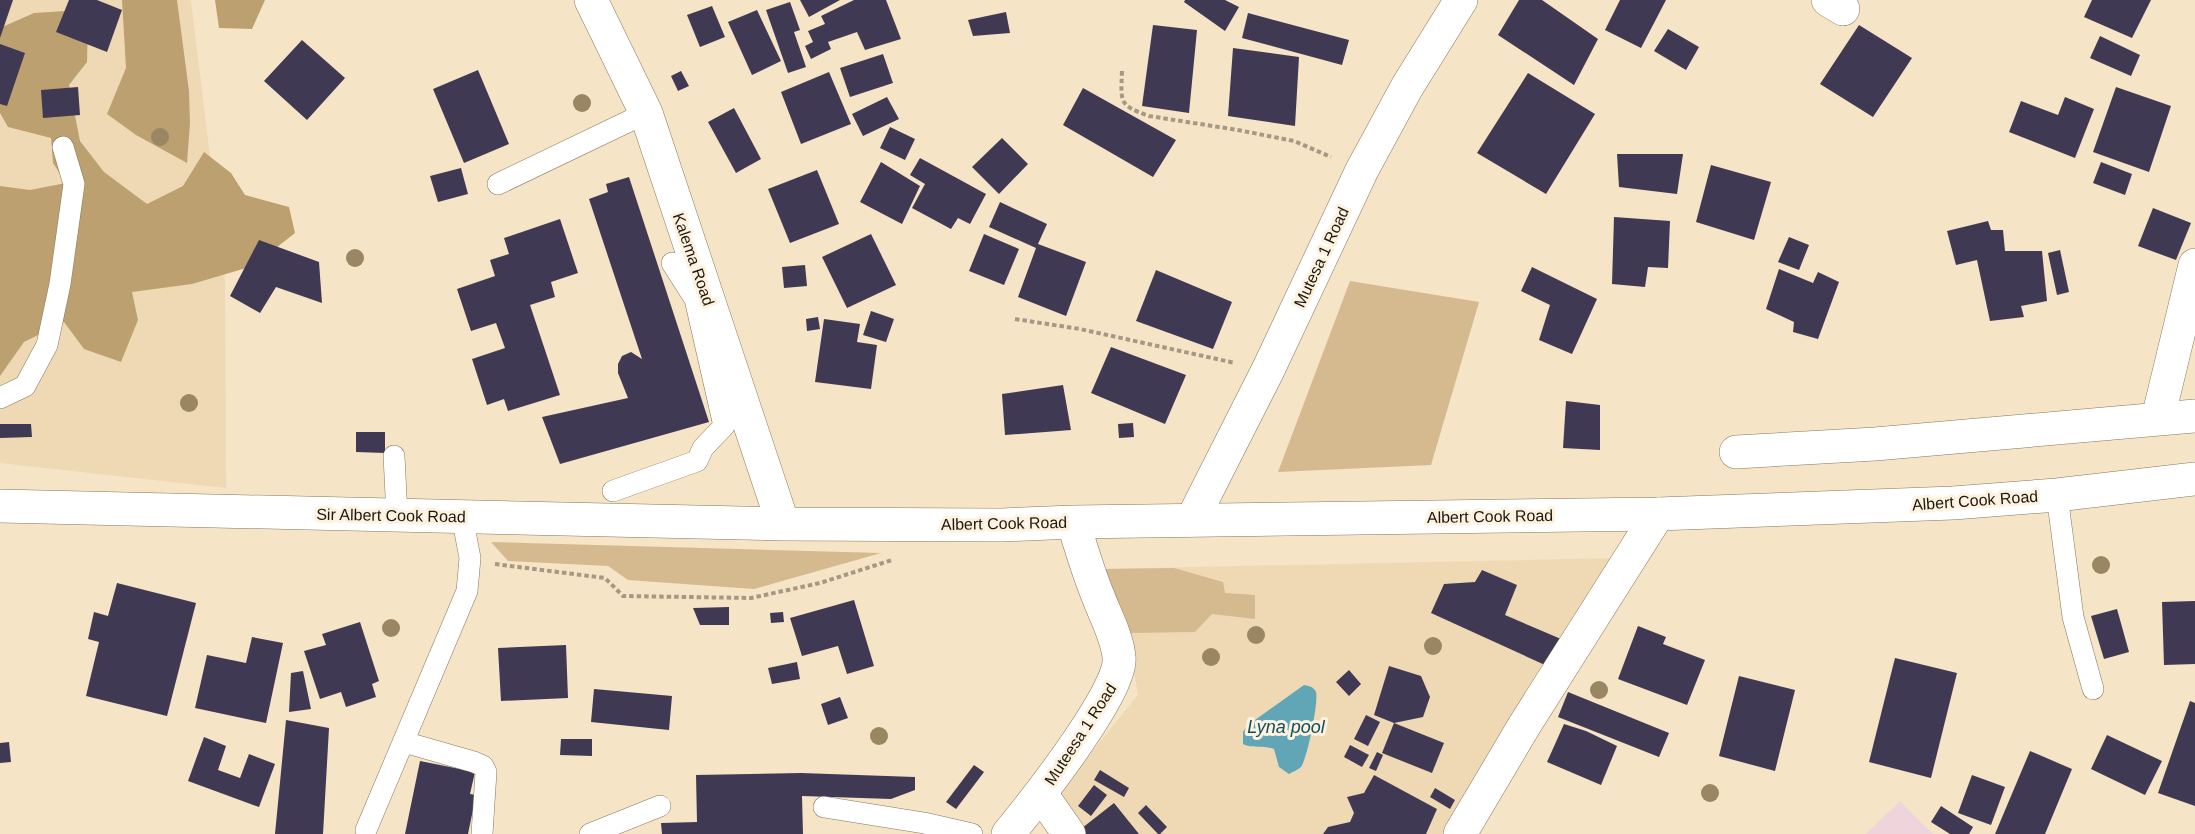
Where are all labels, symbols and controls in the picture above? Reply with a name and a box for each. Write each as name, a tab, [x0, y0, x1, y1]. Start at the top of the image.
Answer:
street label: Mutesa 1 Road	[1291, 204, 1352, 310]
street label: Kalema Road	[670, 211, 717, 308]
street label: Albert Cook Road	[1911, 488, 2039, 513]
street label: Sir Albert Cook Road	[316, 506, 466, 525]
street label: Albert Cook Road	[1427, 507, 1553, 526]
street label: Albert Cook Road	[941, 514, 1067, 533]
street label: Muteesa 1 Road	[1041, 680, 1120, 788]
water label: Lyna pool	[1247, 717, 1326, 737]

